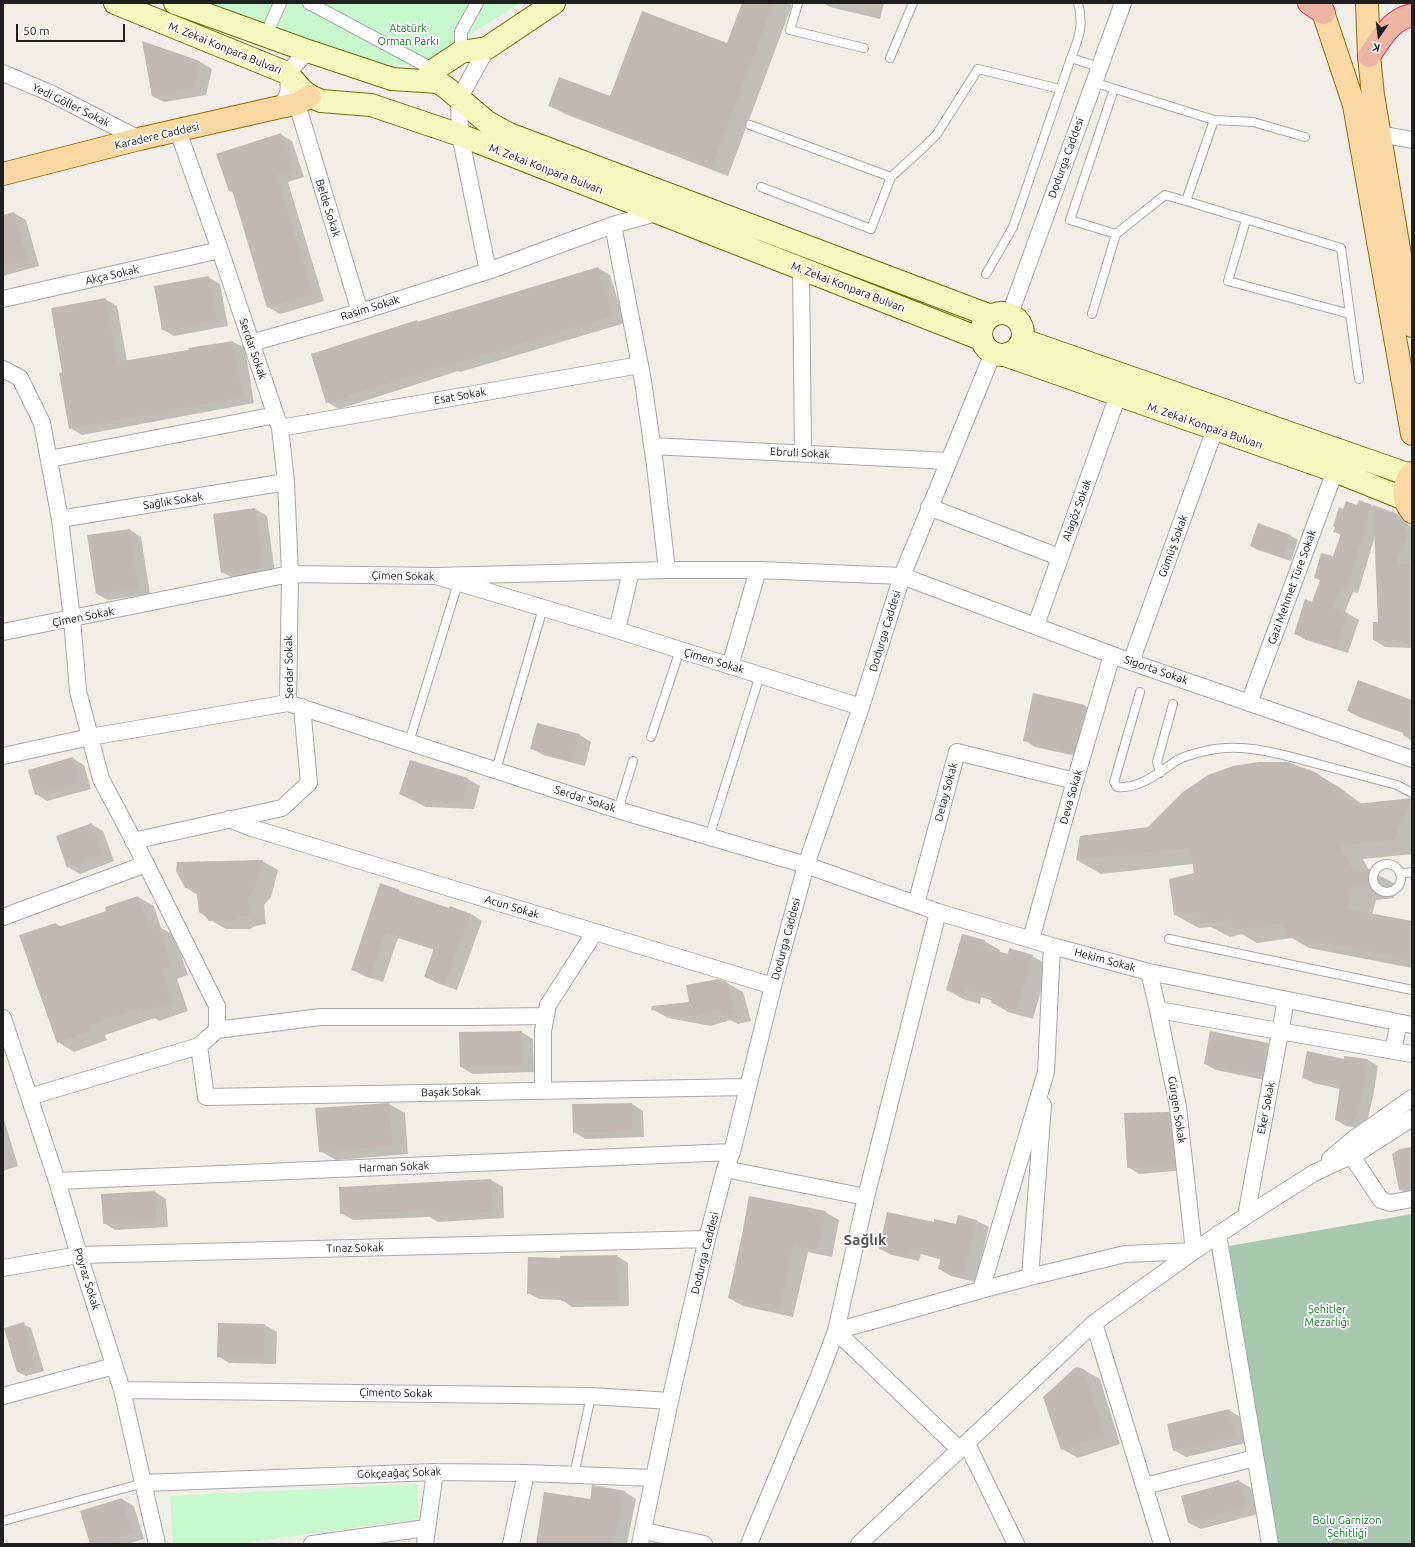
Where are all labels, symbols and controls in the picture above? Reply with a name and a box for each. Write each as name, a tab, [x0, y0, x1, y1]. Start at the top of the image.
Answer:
scale bar	[18, 16, 127, 42]
north arrow	[1359, 16, 1399, 56]
street label: M. Zekai Konpara Bulvarı	[166, 19, 284, 77]
park label: Atatürk Orman Parkı	[377, 21, 439, 47]
text: 50 m	[23, 24, 50, 37]
text: K	[1371, 41, 1381, 54]
street label: Yedi Göller Sokak	[30, 80, 112, 130]
street label: Dodurga Caddesi	[1045, 116, 1087, 200]
street label: Karadere Caddesi	[114, 120, 200, 152]
street label: M. Zekai Konpara Bulvarı	[487, 141, 605, 197]
street label: Belde Sokak	[313, 177, 343, 239]
street label: M. Zekai Konpara Bulvarı	[789, 259, 907, 315]
street label: Akça Sokak	[84, 262, 140, 288]
street label: Rasim Sokak	[339, 293, 401, 323]
street label: Serdar Sokak	[236, 317, 270, 381]
street label: Esat Sokak	[433, 385, 487, 407]
street label: M. Zekai Konpara Bulvarı	[1146, 400, 1264, 452]
street label: Ebruli Sokak	[770, 445, 830, 461]
street label: Alagöz Sokak	[1060, 477, 1094, 543]
street label: Sağlık Sokak	[142, 490, 204, 512]
street label: Gümüş Sokak	[1156, 513, 1190, 579]
street label: Gazi Mehmet Türe Sokak	[1265, 528, 1319, 646]
street label: Çimen Sokak	[372, 569, 434, 583]
street label: Dodurga Caddesi	[866, 589, 904, 673]
street label: Çimen Sokak	[51, 605, 115, 629]
street label: Serdar Sokak	[282, 635, 296, 699]
street label: Çimen Sokak	[682, 646, 746, 676]
street label: Sigorta Sokak	[1122, 653, 1190, 687]
street label: Detay Sokak	[932, 761, 960, 823]
street label: Deva Sokak	[1057, 768, 1085, 826]
street label: Serdar Sokak	[553, 783, 617, 815]
street label: Acun Sokak	[483, 892, 541, 922]
street label: Dodurga Caddesi	[769, 897, 803, 981]
street label: Hekim Sokak	[1073, 945, 1137, 975]
street label: Gürgen Sokak	[1165, 1075, 1189, 1145]
street label: Eker Sokak	[1254, 1081, 1278, 1135]
street label: Başak Sokak	[421, 1085, 481, 1099]
street label: Harman Sokak	[359, 1159, 429, 1175]
street label: Dodurga Caddesi	[688, 1210, 722, 1296]
district label: Sağlık	[844, 1231, 886, 1249]
street label: Tınaz Sokak	[326, 1241, 384, 1255]
street label: Poyraz Sokak	[71, 1246, 103, 1312]
park label: Şehitler Mezarlığı	[1304, 1302, 1350, 1328]
street label: Çimento Sokak	[359, 1386, 433, 1400]
street label: Gökçeağaç Sokak	[357, 1465, 441, 1481]
park label: Bolu Garnizon Şehitliği	[1313, 1513, 1381, 1539]

